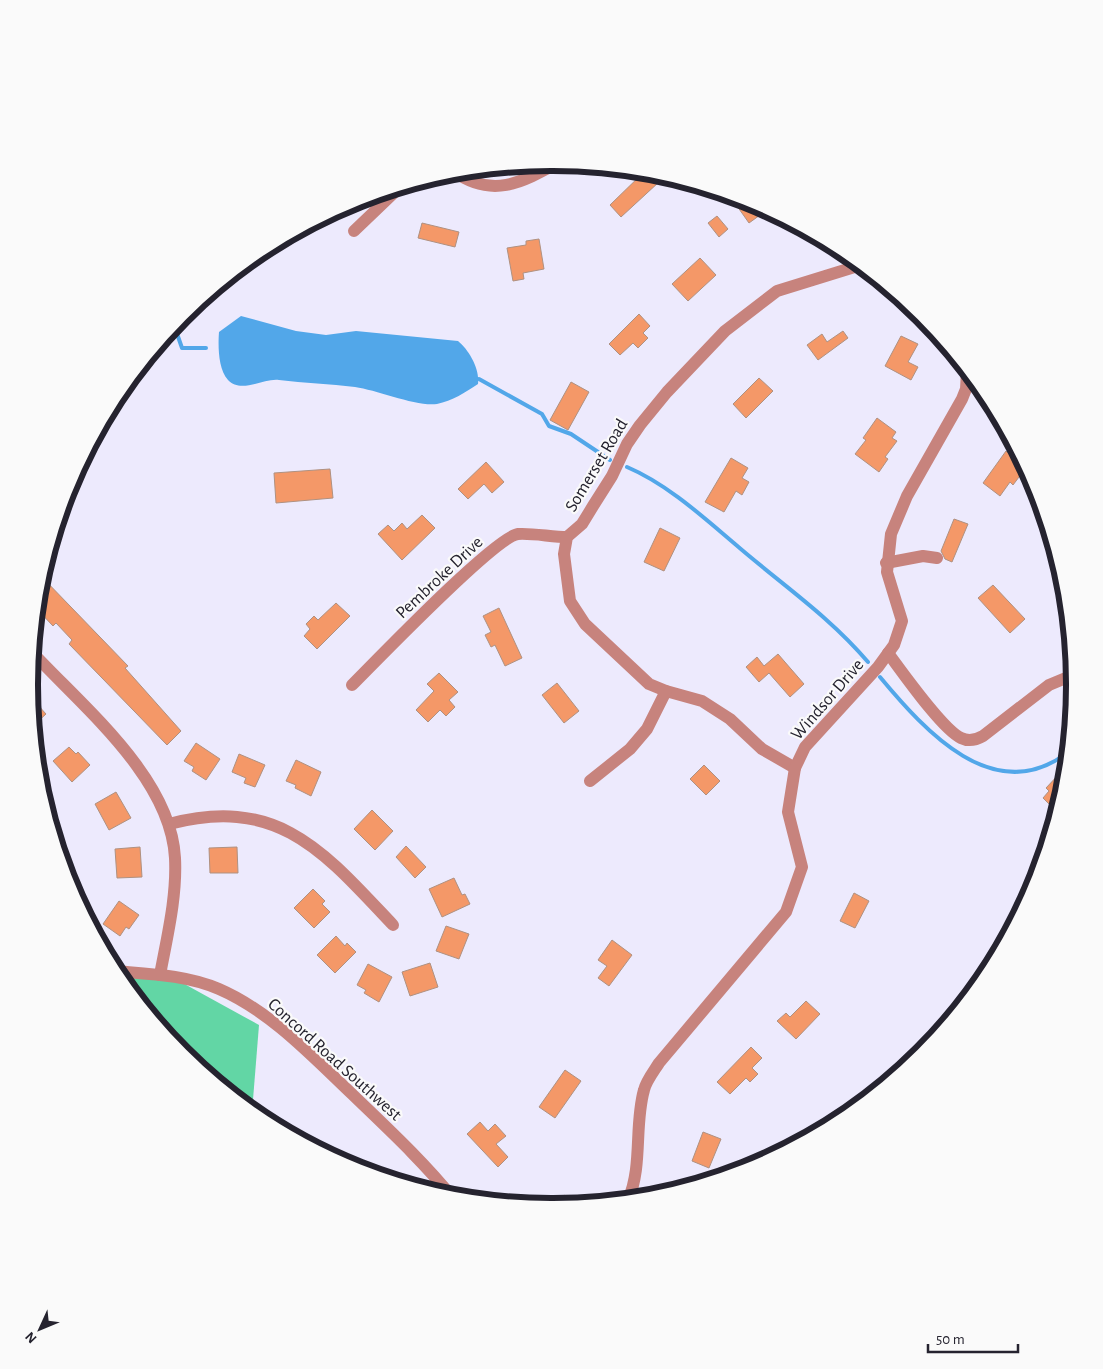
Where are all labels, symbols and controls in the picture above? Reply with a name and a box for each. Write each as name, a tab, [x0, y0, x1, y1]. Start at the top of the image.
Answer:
street label: Somerset Road	[562, 416, 632, 515]
street label: Pembroke Drive	[393, 533, 487, 622]
street label: Windsor Drive	[788, 656, 868, 744]
street label: Concord Road Southwest	[264, 995, 405, 1124]
north arrow	[15, 1304, 65, 1354]
scale bar	[928, 1322, 1018, 1354]
text: N	[23, 1329, 40, 1346]
text: 50 m	[936, 1332, 965, 1347]

